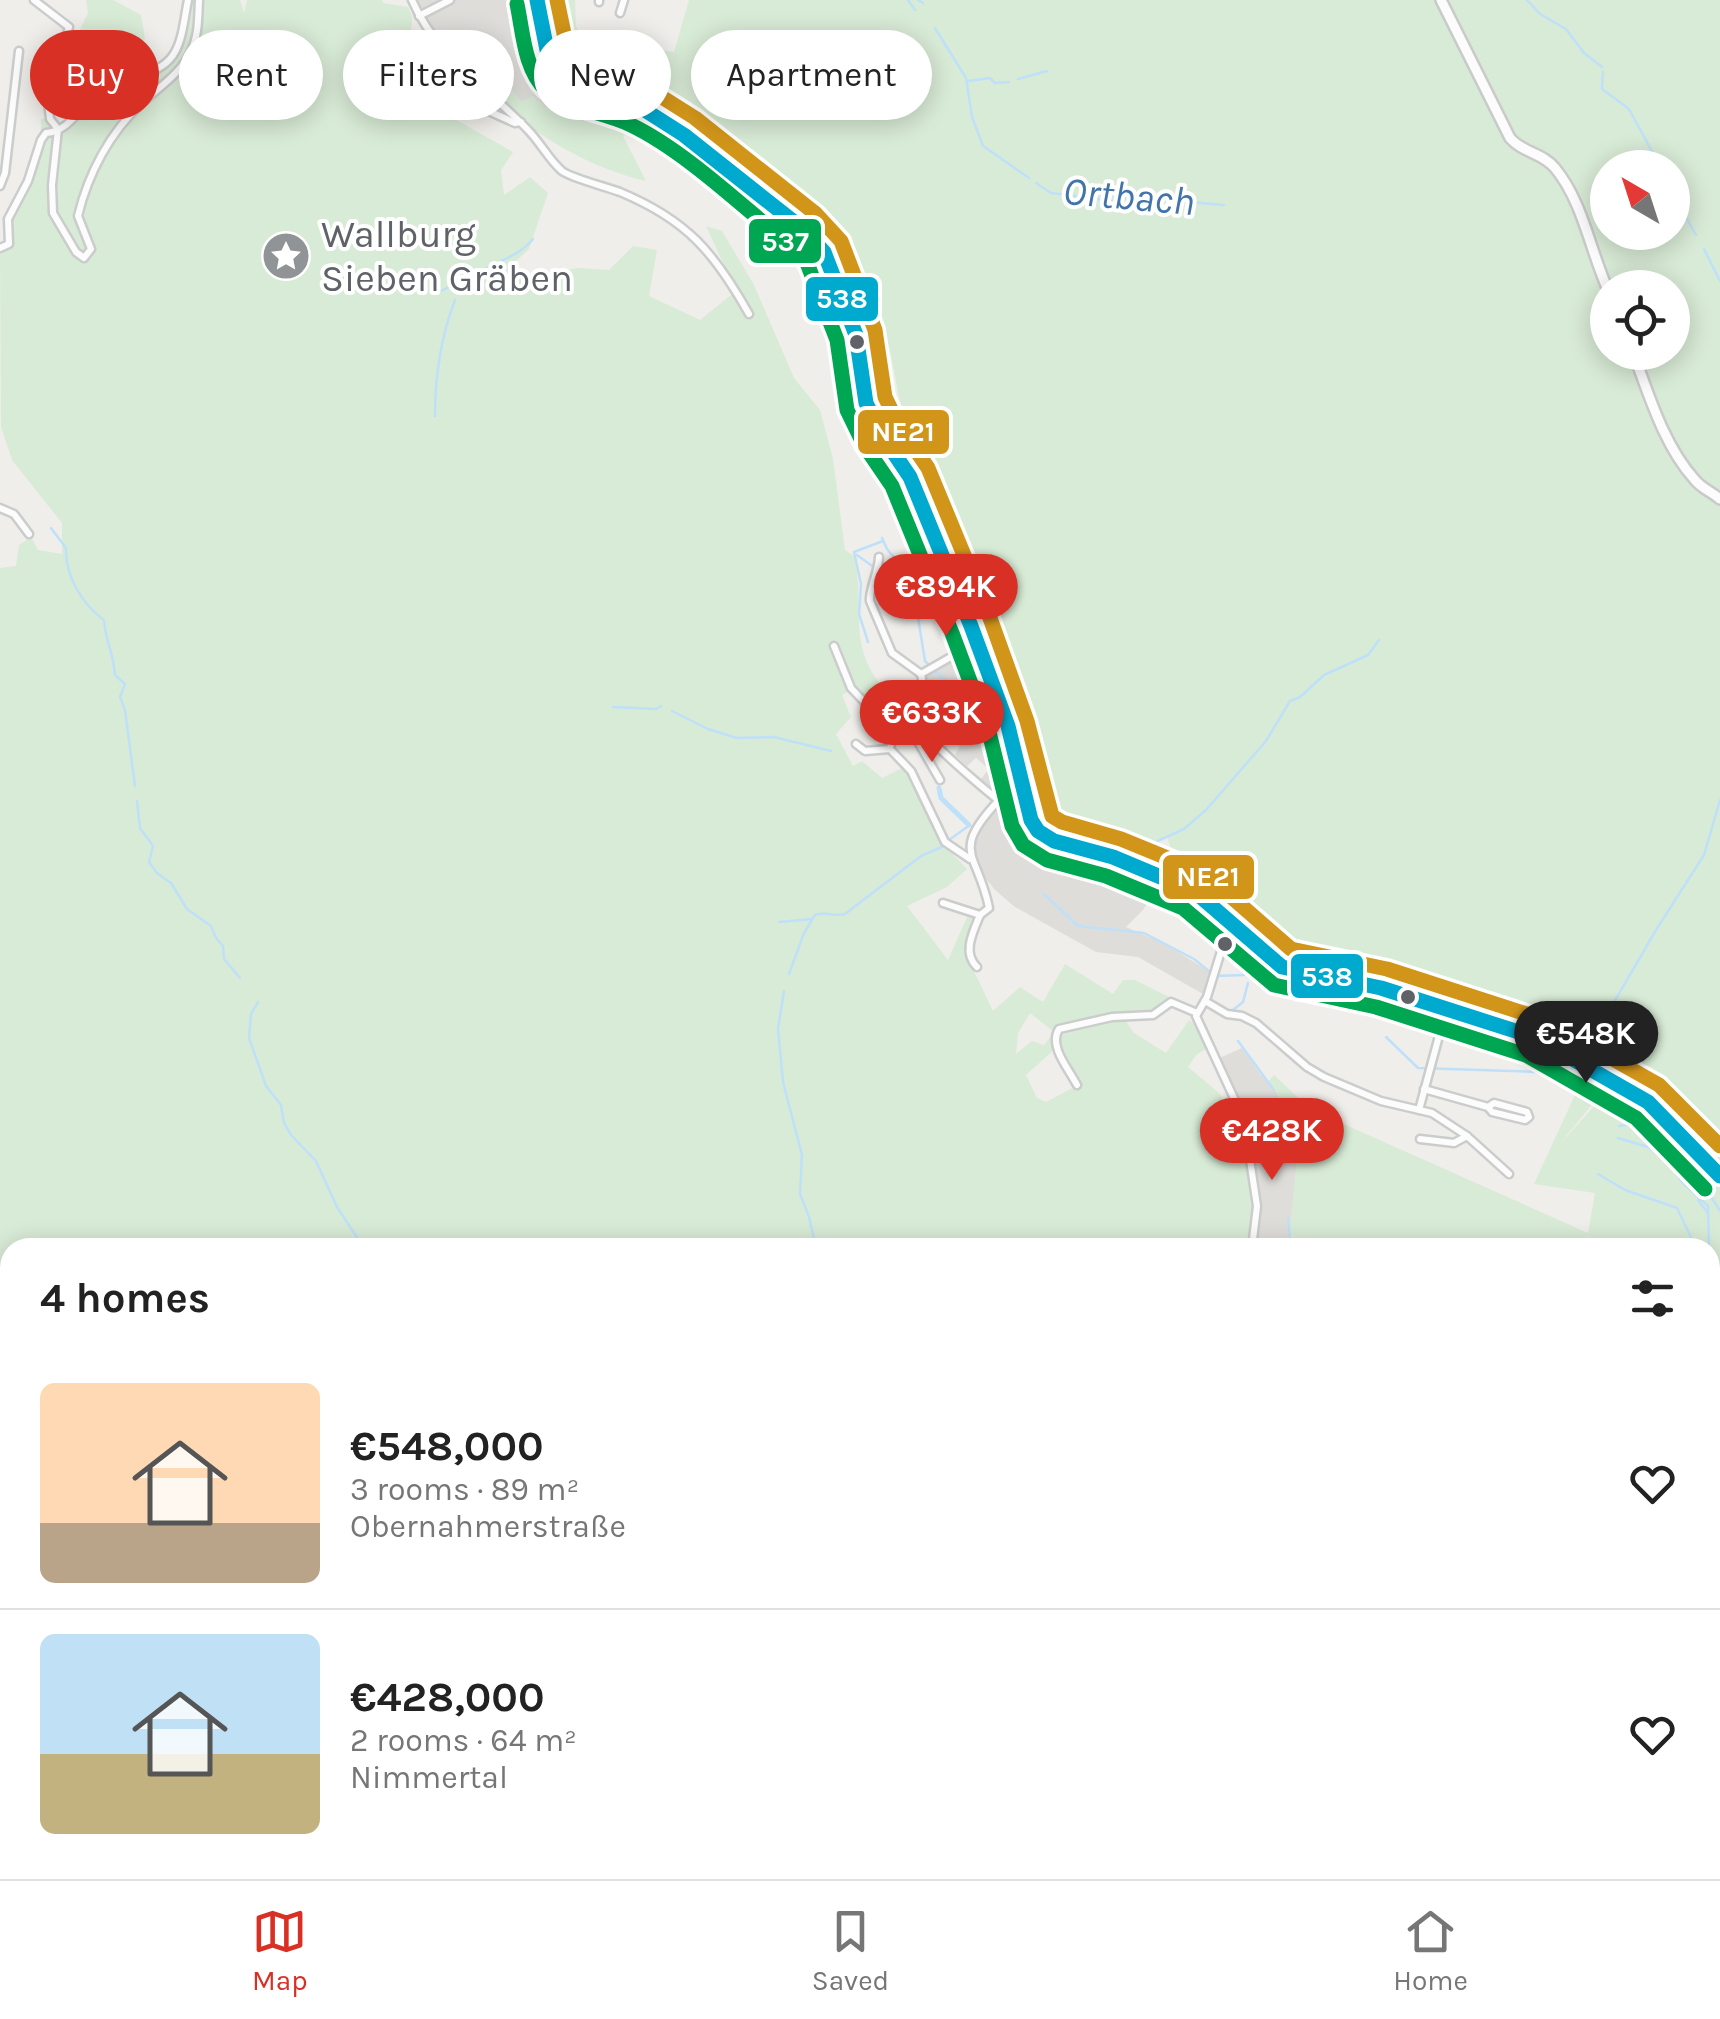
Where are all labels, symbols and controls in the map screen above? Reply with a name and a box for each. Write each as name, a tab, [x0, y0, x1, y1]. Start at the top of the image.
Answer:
chip: Buy	[30, 30, 159, 120]
chip: Rent	[179, 30, 323, 120]
chip: Filters	[343, 30, 514, 120]
chip: New	[534, 30, 671, 120]
chip: Apartment	[691, 30, 932, 120]
north arrow	[1590, 150, 1690, 250]
map controls	[1590, 150, 1690, 370]
water label: Ortbach	[1061, 167, 1197, 225]
place label: Wallburg Sieben Gräben	[321, 212, 573, 301]
line badge: 537	[747, 217, 823, 265]
text: 537	[761, 225, 809, 258]
place icon: Wallburg Sieben Gräben	[260, 230, 312, 282]
button: locate	[1590, 270, 1690, 370]
line badge: 538	[804, 275, 880, 323]
text: 538	[816, 282, 868, 315]
unlabelled marker	[847, 332, 867, 352]
line badge: NE21	[856, 408, 951, 456]
text: NE21	[871, 415, 935, 448]
pin: €894K	[876, 554, 1016, 639]
text: €894K	[896, 568, 996, 605]
pin: €633K	[862, 680, 1002, 765]
text: €633K	[882, 694, 982, 731]
line badge: NE21	[1161, 853, 1256, 901]
text: NE21	[1176, 860, 1240, 893]
unlabelled marker	[1215, 934, 1235, 954]
line badge: 538	[1289, 952, 1365, 1000]
text: 538	[1301, 960, 1353, 993]
unlabelled marker	[1398, 987, 1418, 1007]
pin: €548K	[1516, 1001, 1656, 1086]
text: €548K	[1536, 1015, 1636, 1052]
pin: €428K	[1202, 1098, 1342, 1183]
text: €428K	[1222, 1112, 1322, 1149]
icon: filters	[1625, 1271, 1680, 1326]
text: 4 homes	[40, 1273, 210, 1323]
text: €548,000	[350, 1421, 544, 1471]
icon: home	[120, 1423, 240, 1543]
icon: heart	[1625, 1456, 1680, 1511]
text: 3 rooms · 89 m²	[350, 1471, 579, 1508]
text: Obernahmerstraße	[350, 1508, 626, 1545]
text: €428,000	[350, 1672, 544, 1722]
icon: home	[120, 1674, 240, 1794]
icon: heart	[1625, 1707, 1680, 1762]
text: 2 rooms · 64 m²	[350, 1722, 577, 1759]
text: Nimmertal	[350, 1759, 508, 1796]
tab: Map	[252, 1904, 308, 1997]
tab: Saved	[812, 1904, 889, 1997]
tab: Home	[1393, 1904, 1468, 1997]

